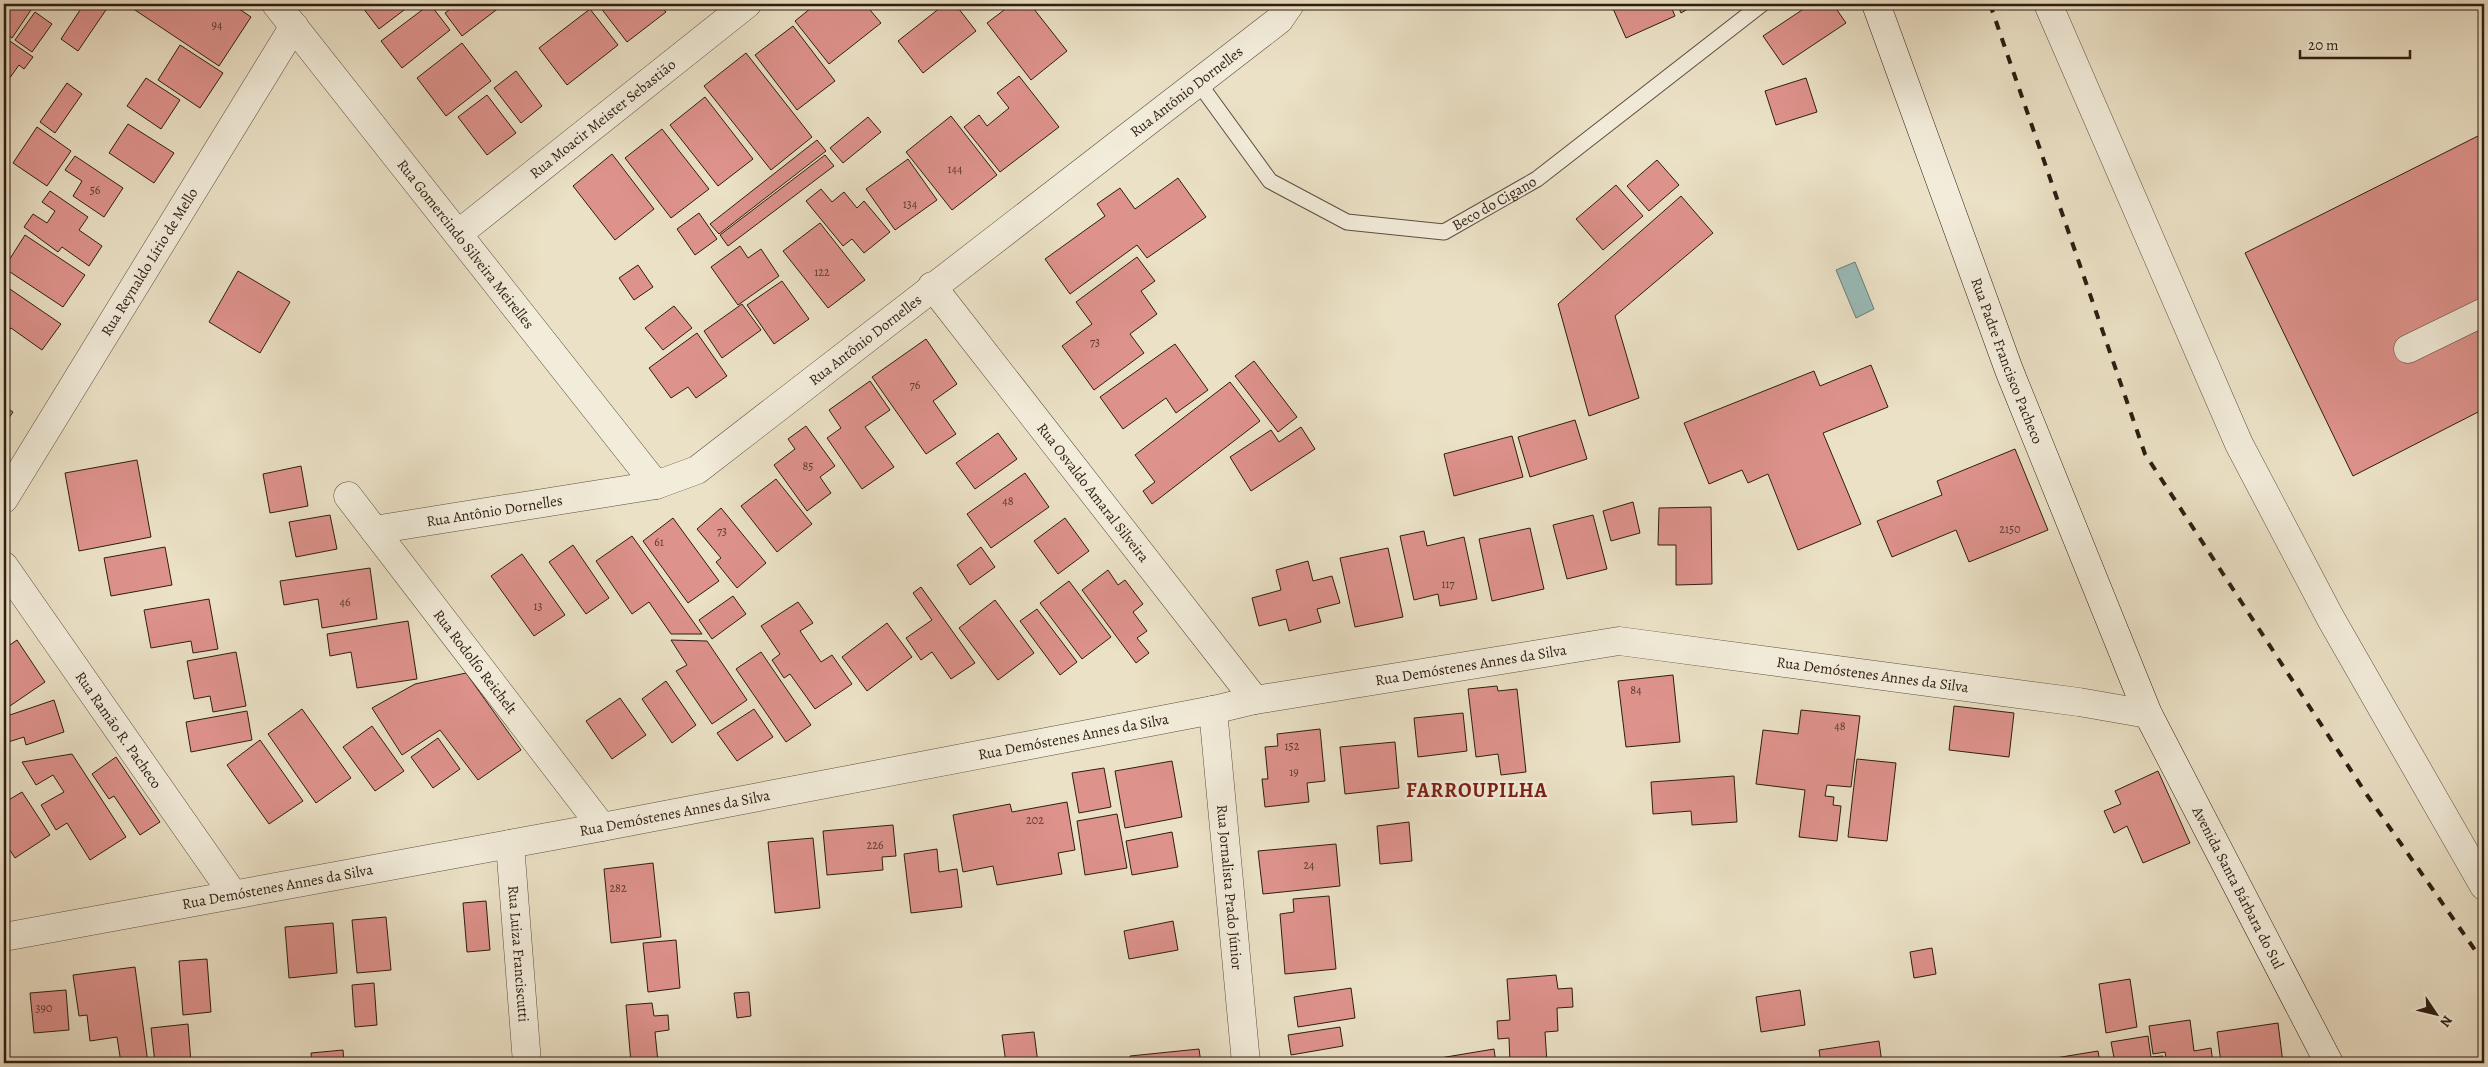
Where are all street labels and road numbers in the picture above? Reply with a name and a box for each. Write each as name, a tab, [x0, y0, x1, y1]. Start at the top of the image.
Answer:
street label: Rua Antônio Dornelles	[1126, 41, 1247, 142]
street label: Rua Moacir Meister Sebastião	[525, 54, 680, 183]
street label: Rua Gomercindo Silveira Meirelles	[393, 155, 539, 333]
street label: Beco do Cigano	[1448, 171, 1540, 235]
street label: Rua Reynaldo Lírio de Mello	[96, 184, 202, 340]
street label: Rua Padre Francisco Pacheco	[1966, 275, 2048, 447]
street label: Rua Antônio Dornelles	[805, 290, 926, 390]
street label: Rua Osvaldo Amaral Silveira	[1032, 419, 1154, 566]
street label: Rua Antônio Dornelles	[425, 490, 564, 532]
street label: Rua Rodolfo Reichelt	[429, 605, 522, 718]
street label: Rua Demóstenes Annes da Silva	[1374, 640, 1568, 690]
street label: Rua Demóstenes Annes da Silva	[1775, 652, 1970, 697]
street label: Rua Ramão R. Pacheco	[71, 667, 166, 793]
street label: Rua Demóstenes Annes da Silva	[976, 709, 1170, 765]
street label: Rua Demóstenes Annes da Silva	[578, 785, 772, 841]
street label: Avenida Santa Bárbara do Sul	[2187, 802, 2289, 972]
street label: Rua Jornalista Prado Júnior	[1212, 804, 1247, 971]
street label: Rua Demóstenes Annes da Silva	[180, 859, 374, 914]
street label: Rua Luiza Franciscutti	[503, 885, 534, 1023]

